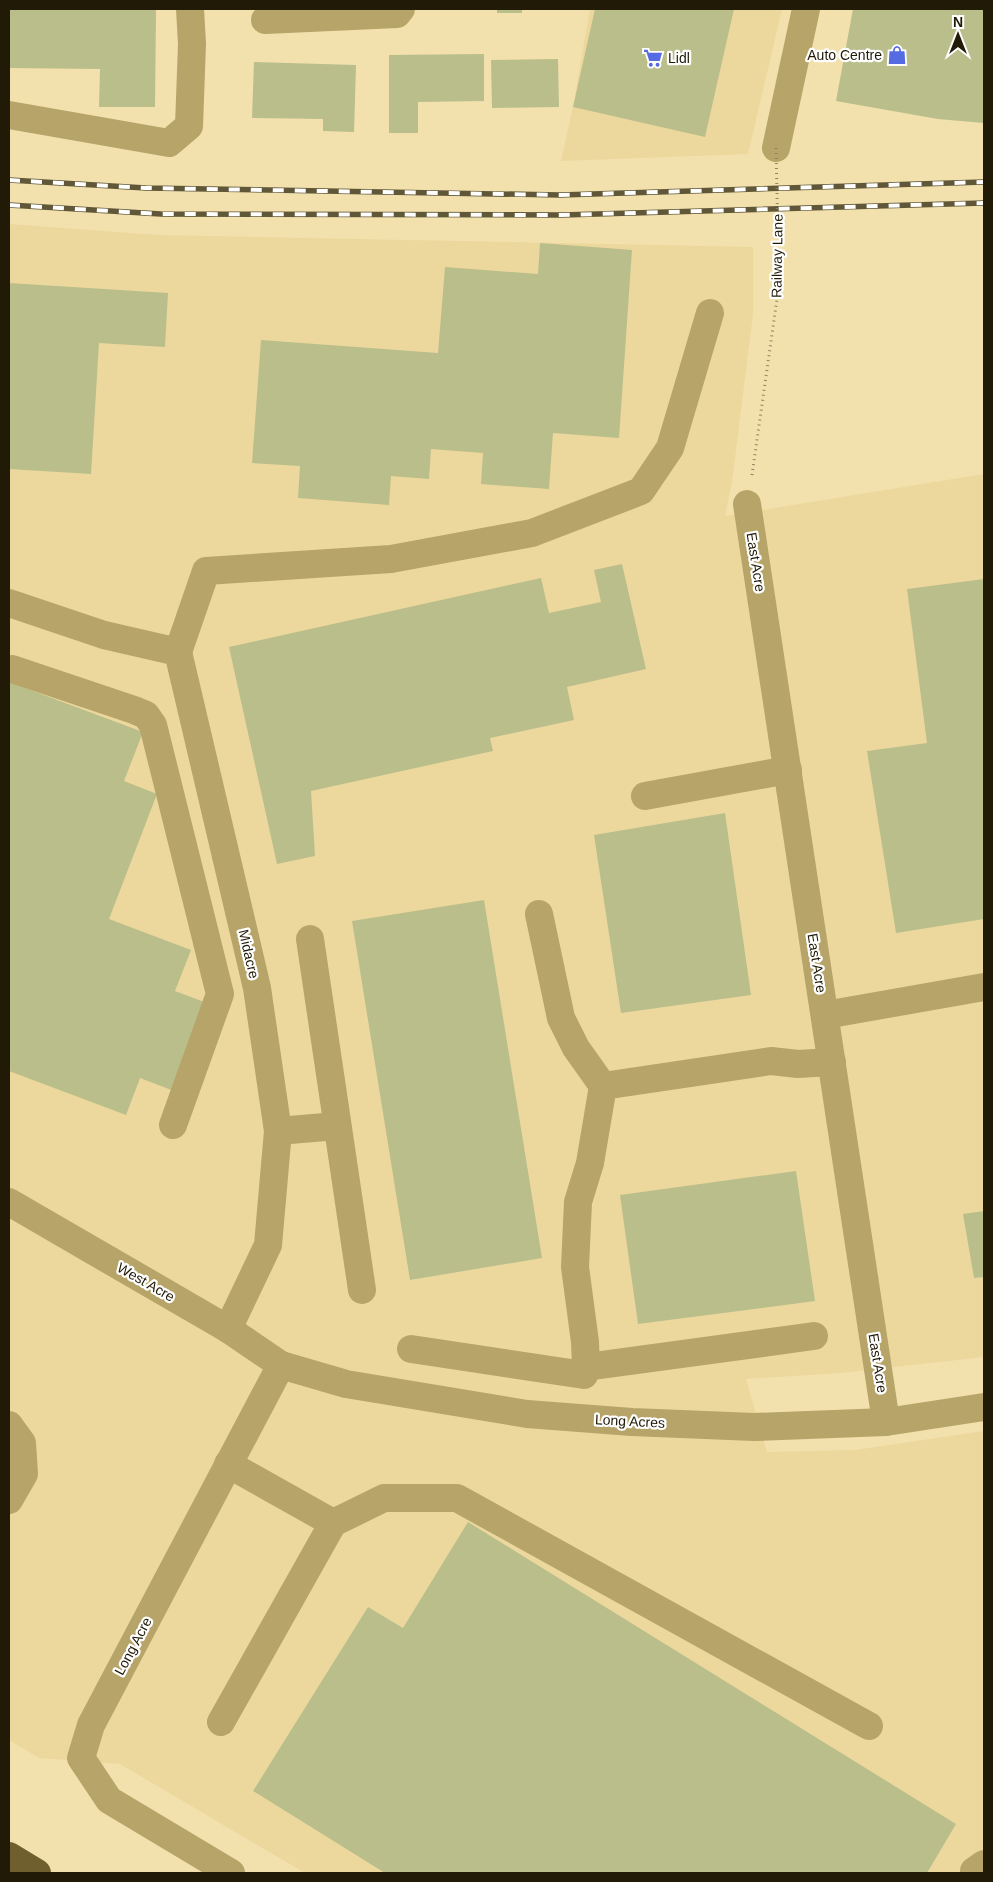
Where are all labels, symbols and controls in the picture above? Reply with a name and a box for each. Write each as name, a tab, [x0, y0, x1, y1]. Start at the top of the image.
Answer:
north arrow	[933, 10, 983, 60]
text: N	[953, 14, 963, 30]
shop icon: Auto Centre	[886, 44, 908, 66]
supermarket icon: Lidl	[642, 47, 664, 69]
place label: Auto Centre	[807, 47, 882, 63]
place label: Lidl	[668, 50, 690, 66]
street label: Railway Lane	[768, 214, 786, 298]
street label: East Acre	[743, 531, 769, 593]
street label: Midacre	[236, 928, 262, 980]
street label: East Acre	[804, 932, 830, 994]
street label: West Acre	[114, 1259, 178, 1305]
street label: East Acre	[865, 1332, 891, 1394]
street label: Long Acres	[595, 1411, 665, 1431]
street label: Long Acre	[111, 1614, 155, 1678]

